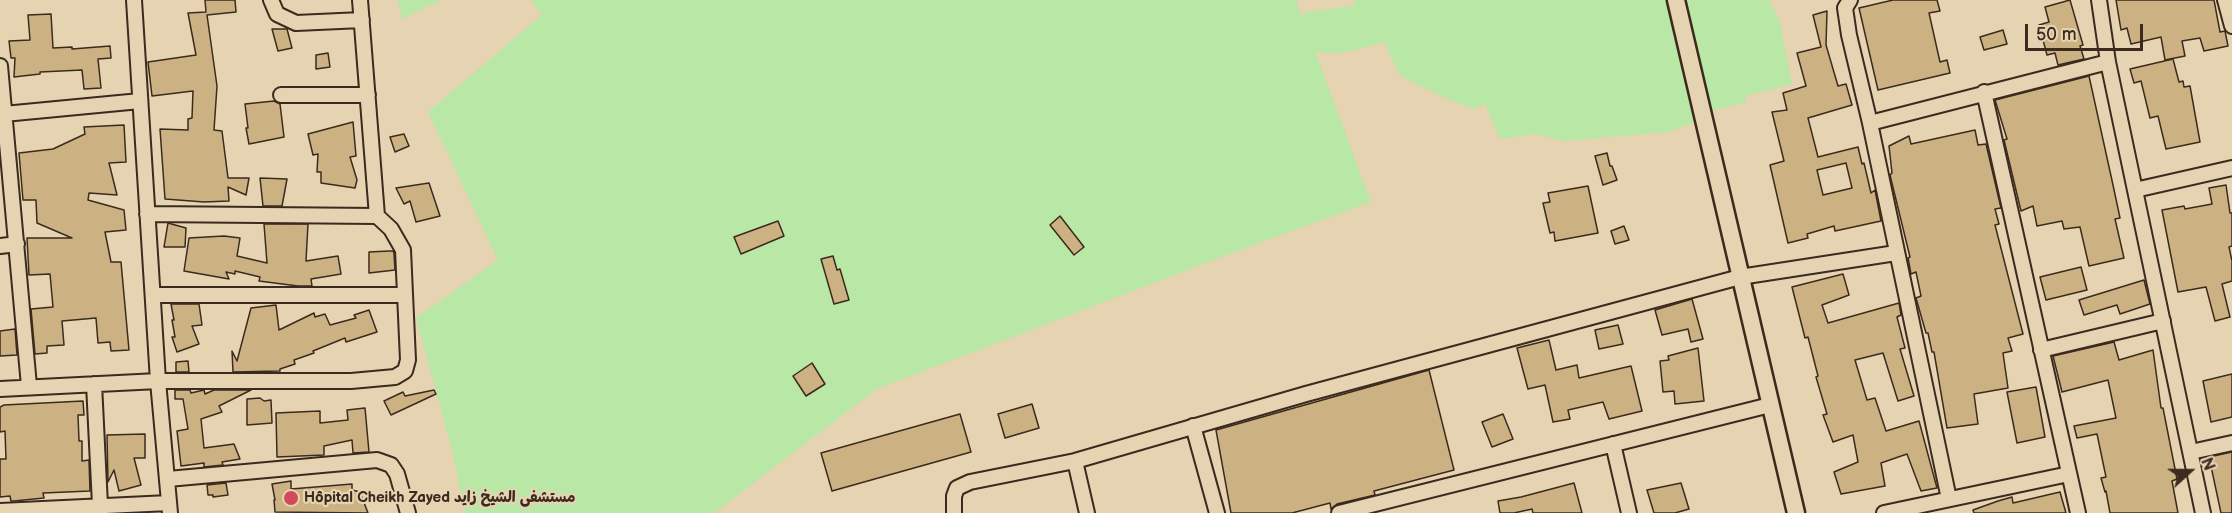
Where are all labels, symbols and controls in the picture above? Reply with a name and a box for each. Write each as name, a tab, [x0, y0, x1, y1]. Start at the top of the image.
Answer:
scale bar	[2028, 12, 2146, 50]
text: 50 m	[2036, 24, 2077, 45]
north arrow	[2160, 441, 2220, 501]
text: N	[2196, 455, 2218, 473]
marker: Hôpital Cheikh Zayed مستشفى الشيخ زايد	[282, 489, 300, 507]
place label: Hôpital Cheikh Zayed مستشفى الشيخ زايد	[304, 489, 576, 507]

